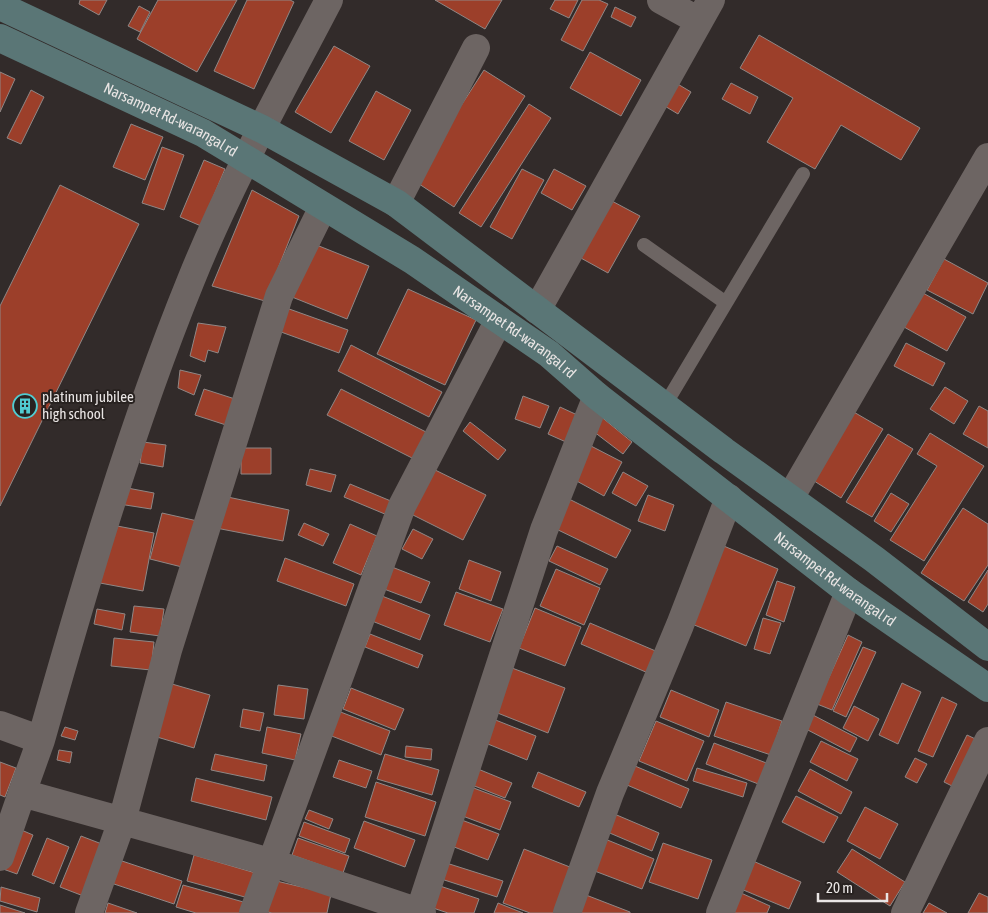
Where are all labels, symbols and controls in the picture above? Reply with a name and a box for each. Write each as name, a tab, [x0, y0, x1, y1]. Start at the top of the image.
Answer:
street label: Narsampet Rd-warangal rd	[101, 79, 240, 160]
street label: Narsampet Rd-warangal rd	[450, 282, 580, 382]
place label: platinum jubilee high school	[42, 388, 134, 422]
building icon: platinum jubilee high school	[12, 393, 38, 419]
street label: Narsampet Rd-warangal rd	[771, 528, 899, 630]
scale bar	[818, 870, 887, 902]
text: 20 m	[826, 879, 853, 896]

